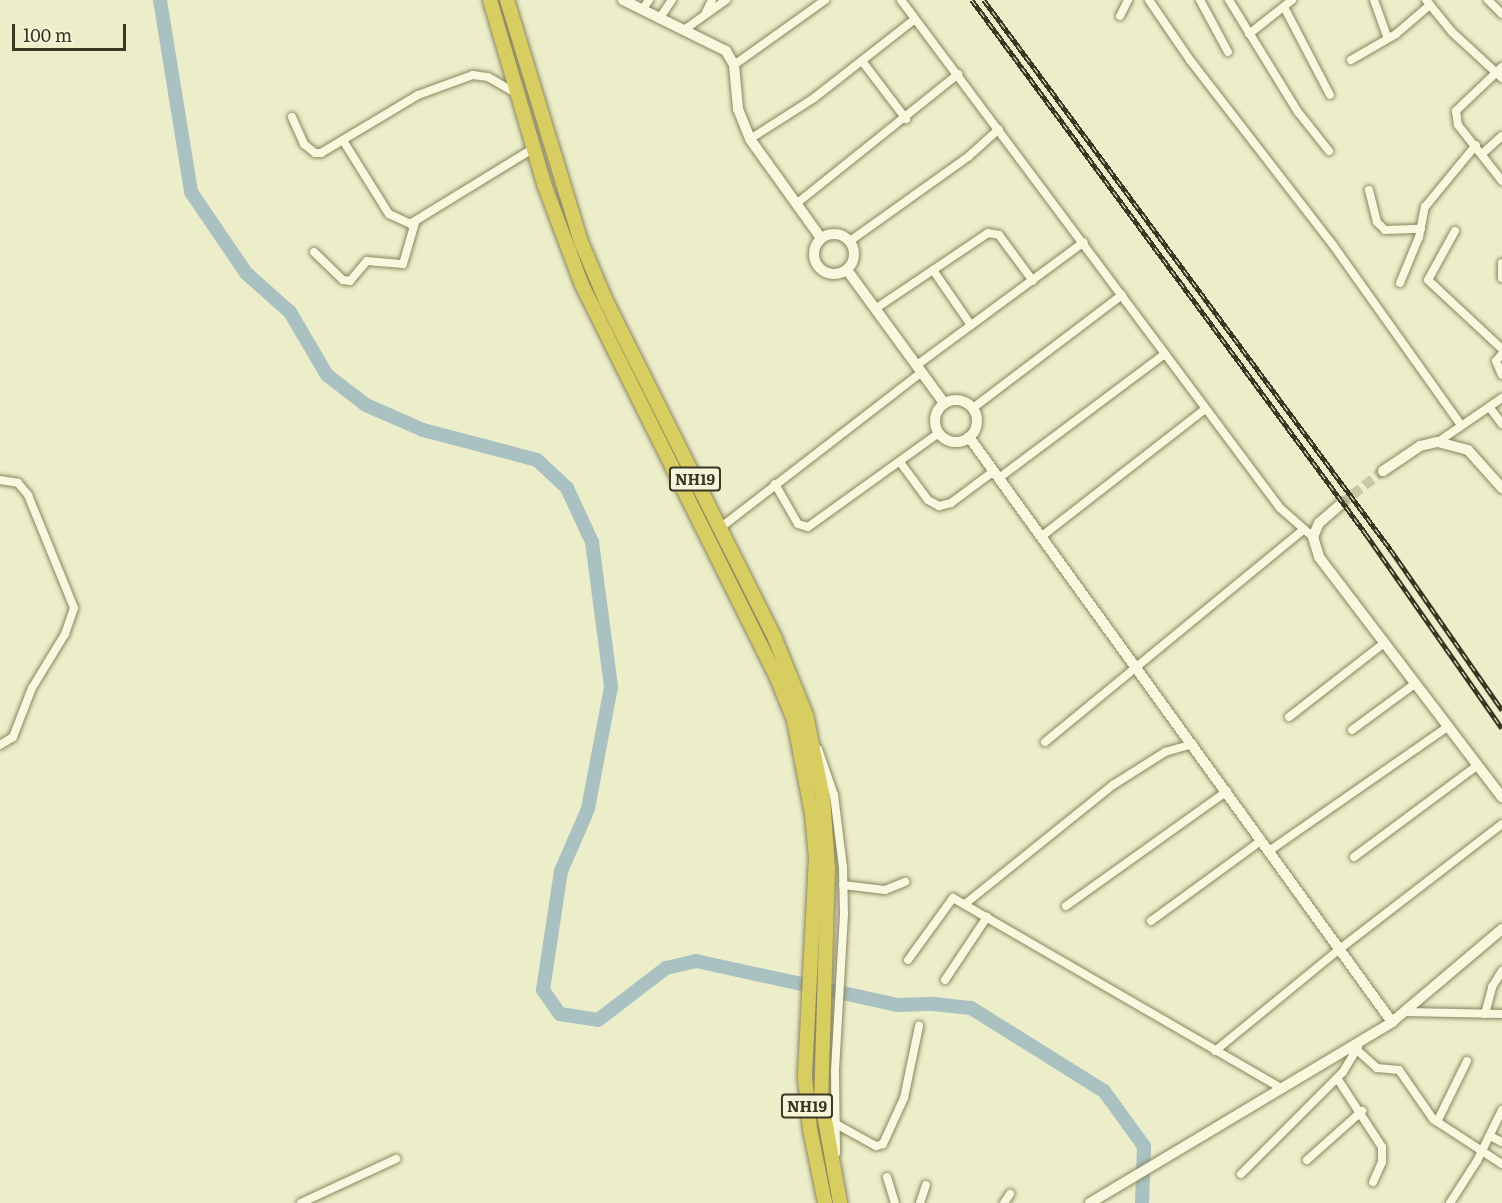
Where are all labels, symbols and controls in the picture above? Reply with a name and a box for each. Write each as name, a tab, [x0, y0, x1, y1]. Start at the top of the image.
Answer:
scale bar	[15, 12, 129, 50]
text: 100 m	[23, 21, 72, 48]
road number: NH19	[668, 467, 722, 491]
road number: NH19	[780, 1094, 834, 1118]

